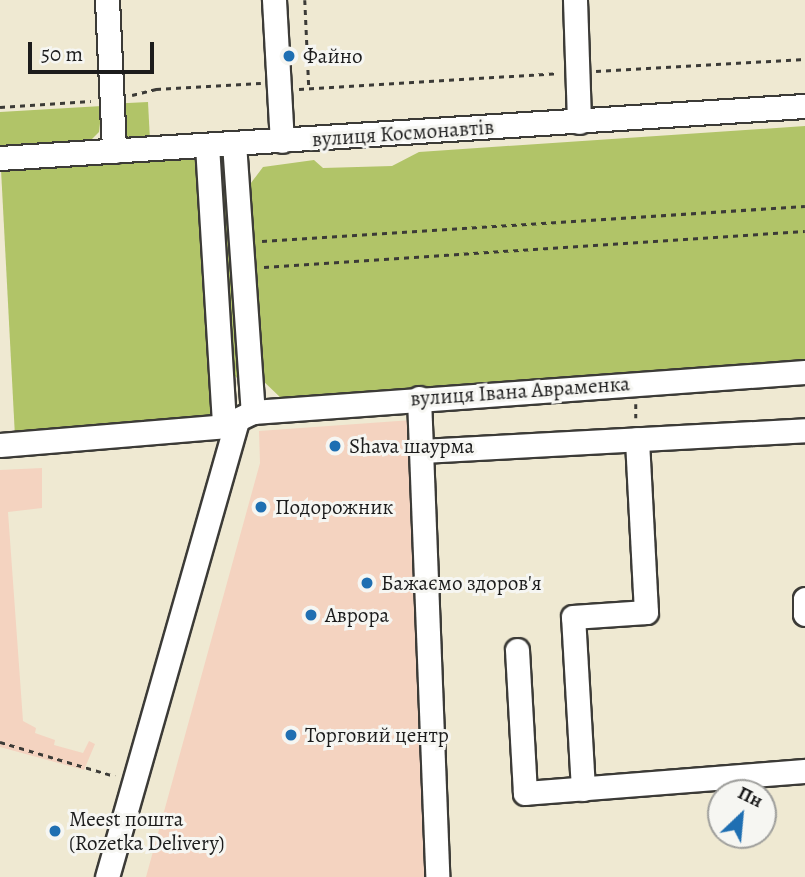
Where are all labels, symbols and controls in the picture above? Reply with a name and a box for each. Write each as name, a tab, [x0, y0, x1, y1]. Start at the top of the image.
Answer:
scale bar	[32, 28, 158, 72]
text: 50 m	[41, 40, 83, 68]
place label: Файно	[303, 43, 363, 69]
marker: Файно	[281, 48, 297, 64]
street label: вулиця Космонавтів	[311, 114, 495, 152]
street label: вулиця Івана Авраменка	[409, 371, 631, 411]
place label: Shava шаурма	[349, 433, 474, 459]
marker: Shava шаурма	[327, 438, 343, 454]
place label: Подорожник	[275, 494, 394, 520]
marker: Подорожник	[253, 499, 269, 515]
place label: Бажаємо здоров'я	[381, 570, 542, 596]
marker: Бажаємо здоров'я	[359, 575, 375, 591]
place label: Аврора	[325, 602, 389, 628]
marker: Аврора	[303, 607, 319, 623]
place label: Торговий центр	[305, 722, 449, 748]
marker: Торговий центр	[283, 727, 299, 743]
north arrow	[707, 779, 777, 849]
text: Пн	[733, 780, 767, 814]
place label: Meest пошта (Rozetka Delivery)	[69, 806, 225, 856]
marker: Meest пошта (Rozetka Delivery)	[47, 823, 63, 839]

